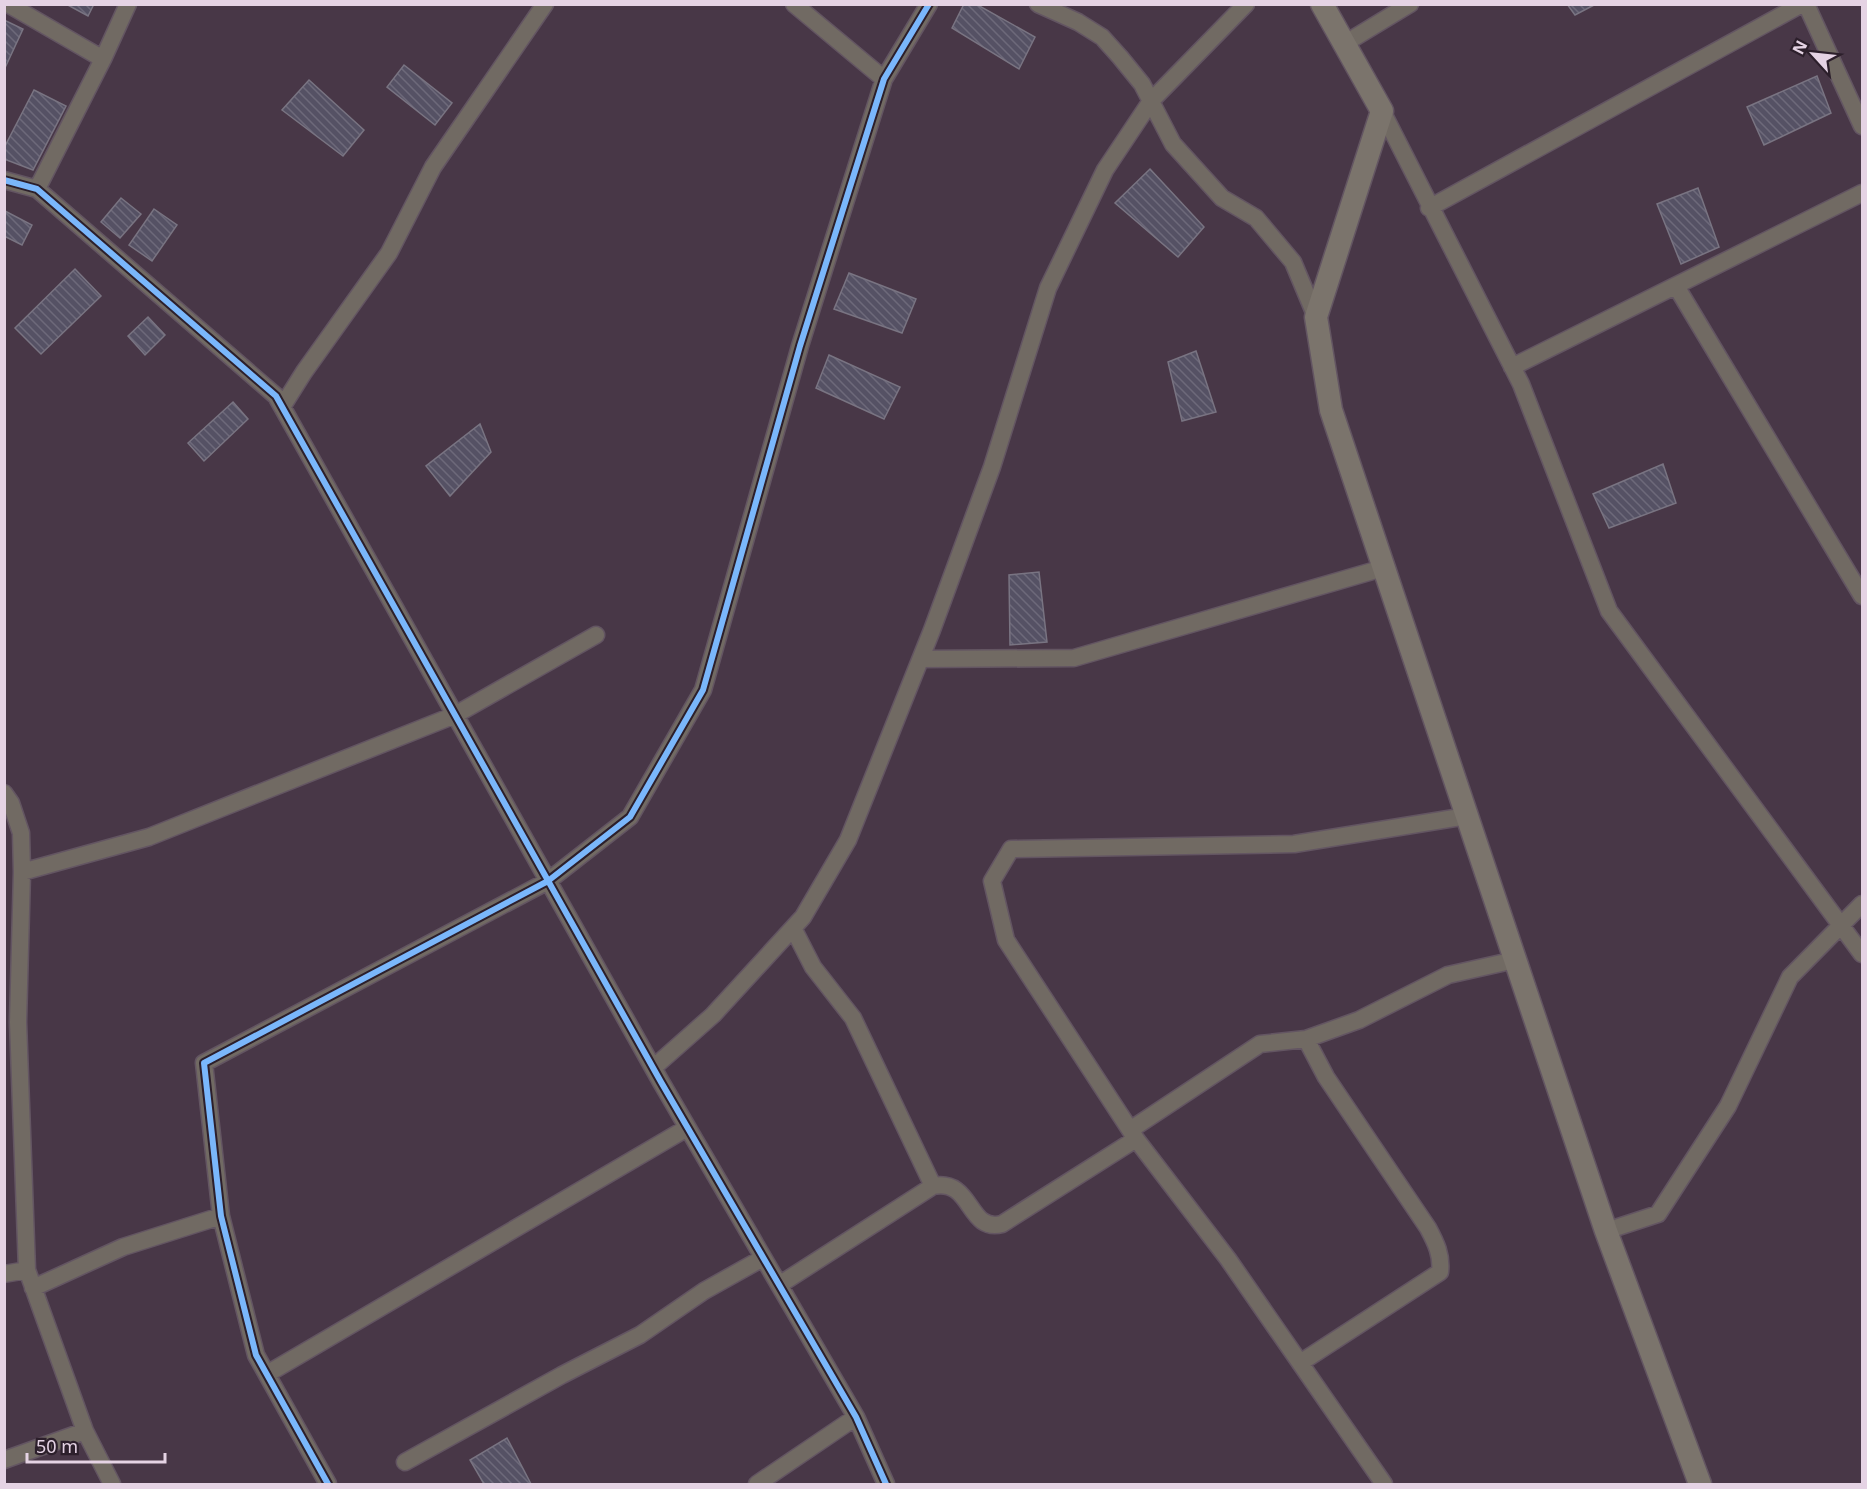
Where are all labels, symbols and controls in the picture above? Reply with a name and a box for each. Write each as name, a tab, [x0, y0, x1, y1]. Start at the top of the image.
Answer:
north arrow	[1783, 24, 1843, 84]
text: N	[1787, 36, 1812, 58]
scale bar	[27, 1426, 165, 1464]
text: 50 m	[36, 1434, 78, 1458]

